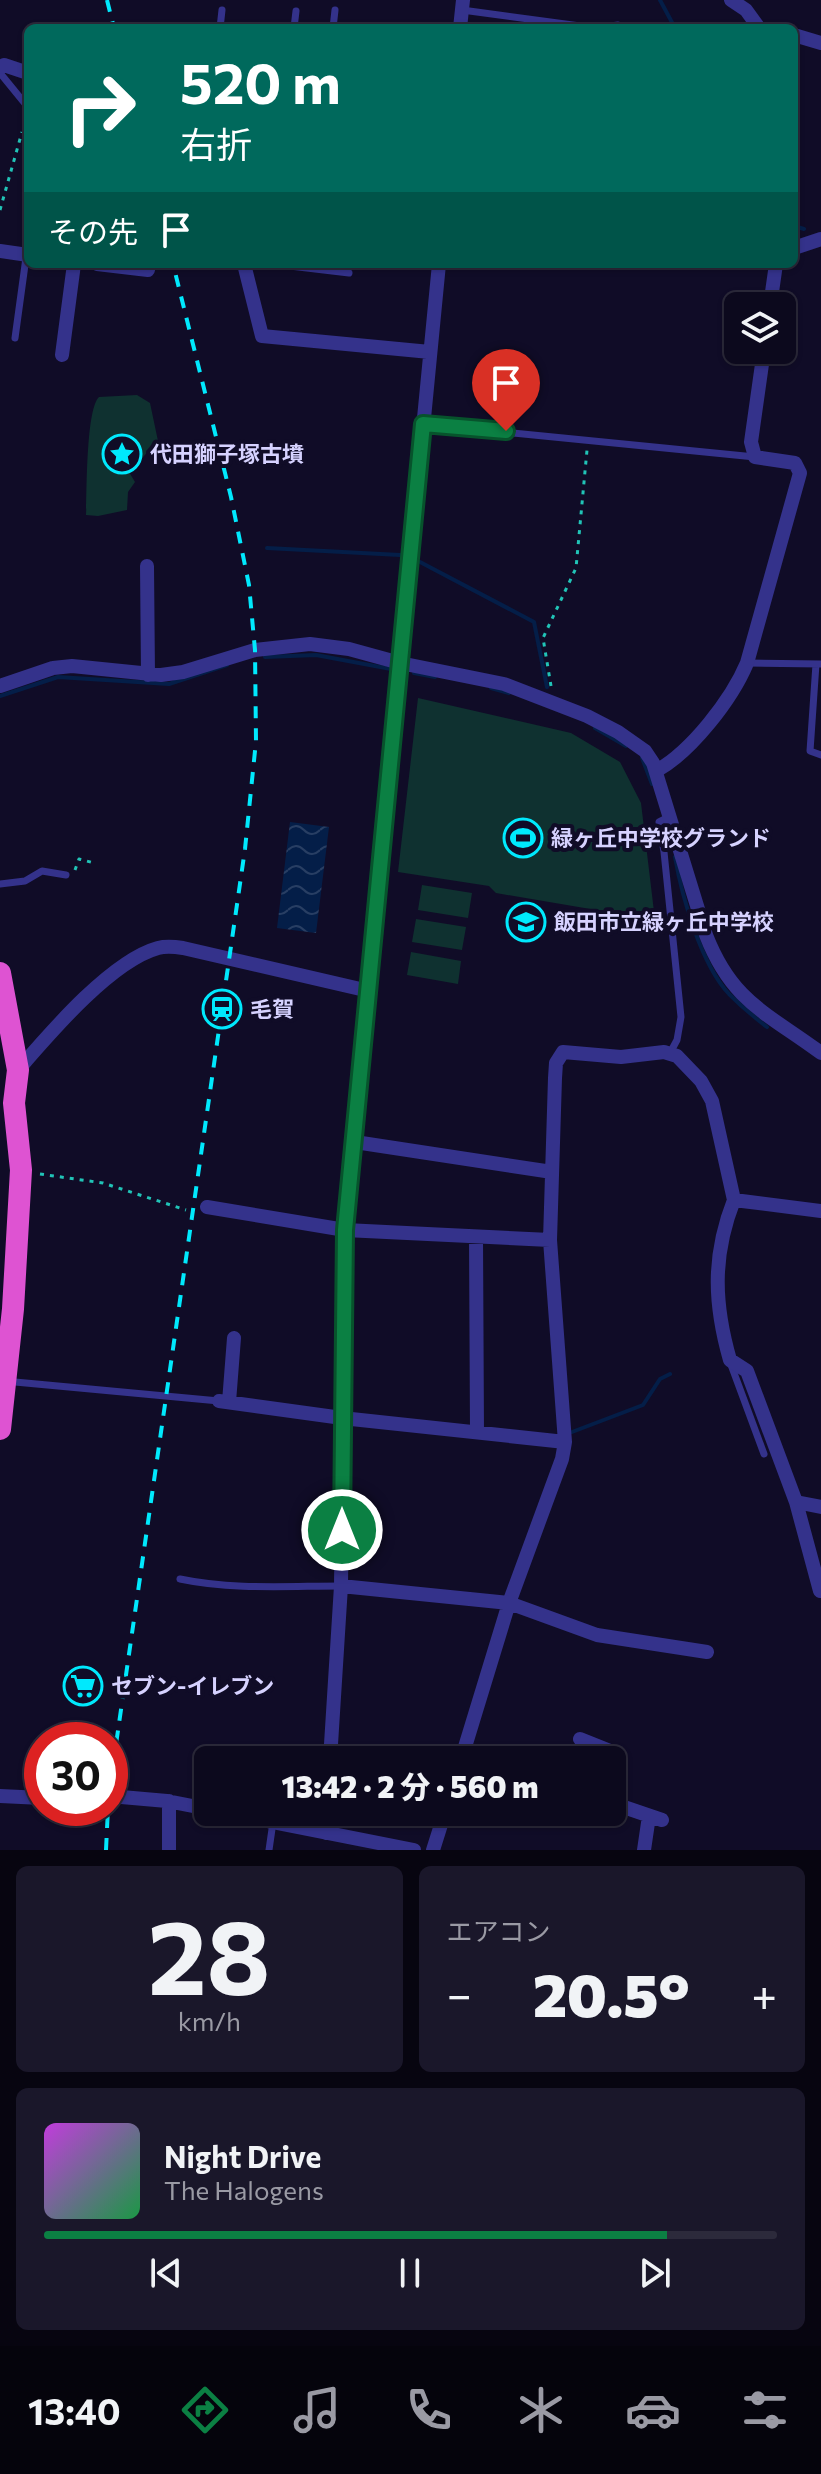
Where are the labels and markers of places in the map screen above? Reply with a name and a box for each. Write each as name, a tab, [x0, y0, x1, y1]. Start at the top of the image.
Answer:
pin	[472, 349, 540, 431]
place icon: 代田獅子塚古墳	[101, 433, 143, 475]
place label: 代田獅子塚古墳	[150, 440, 304, 467]
sports icon: 緑ヶ丘中学校グランド	[502, 817, 544, 859]
place label: 緑ヶ丘中学校グランド	[551, 824, 771, 851]
school or university icon: 飯田市立緑ヶ丘中学校	[505, 901, 547, 943]
place label: 飯田市立緑ヶ丘中学校	[553, 908, 774, 935]
station icon: 毛賀	[201, 988, 243, 1030]
place label: 毛賀	[250, 995, 294, 1022]
supermarket icon: セブン-イレブン	[62, 1665, 104, 1707]
place label: セブン-イレブン	[111, 1672, 274, 1699]

